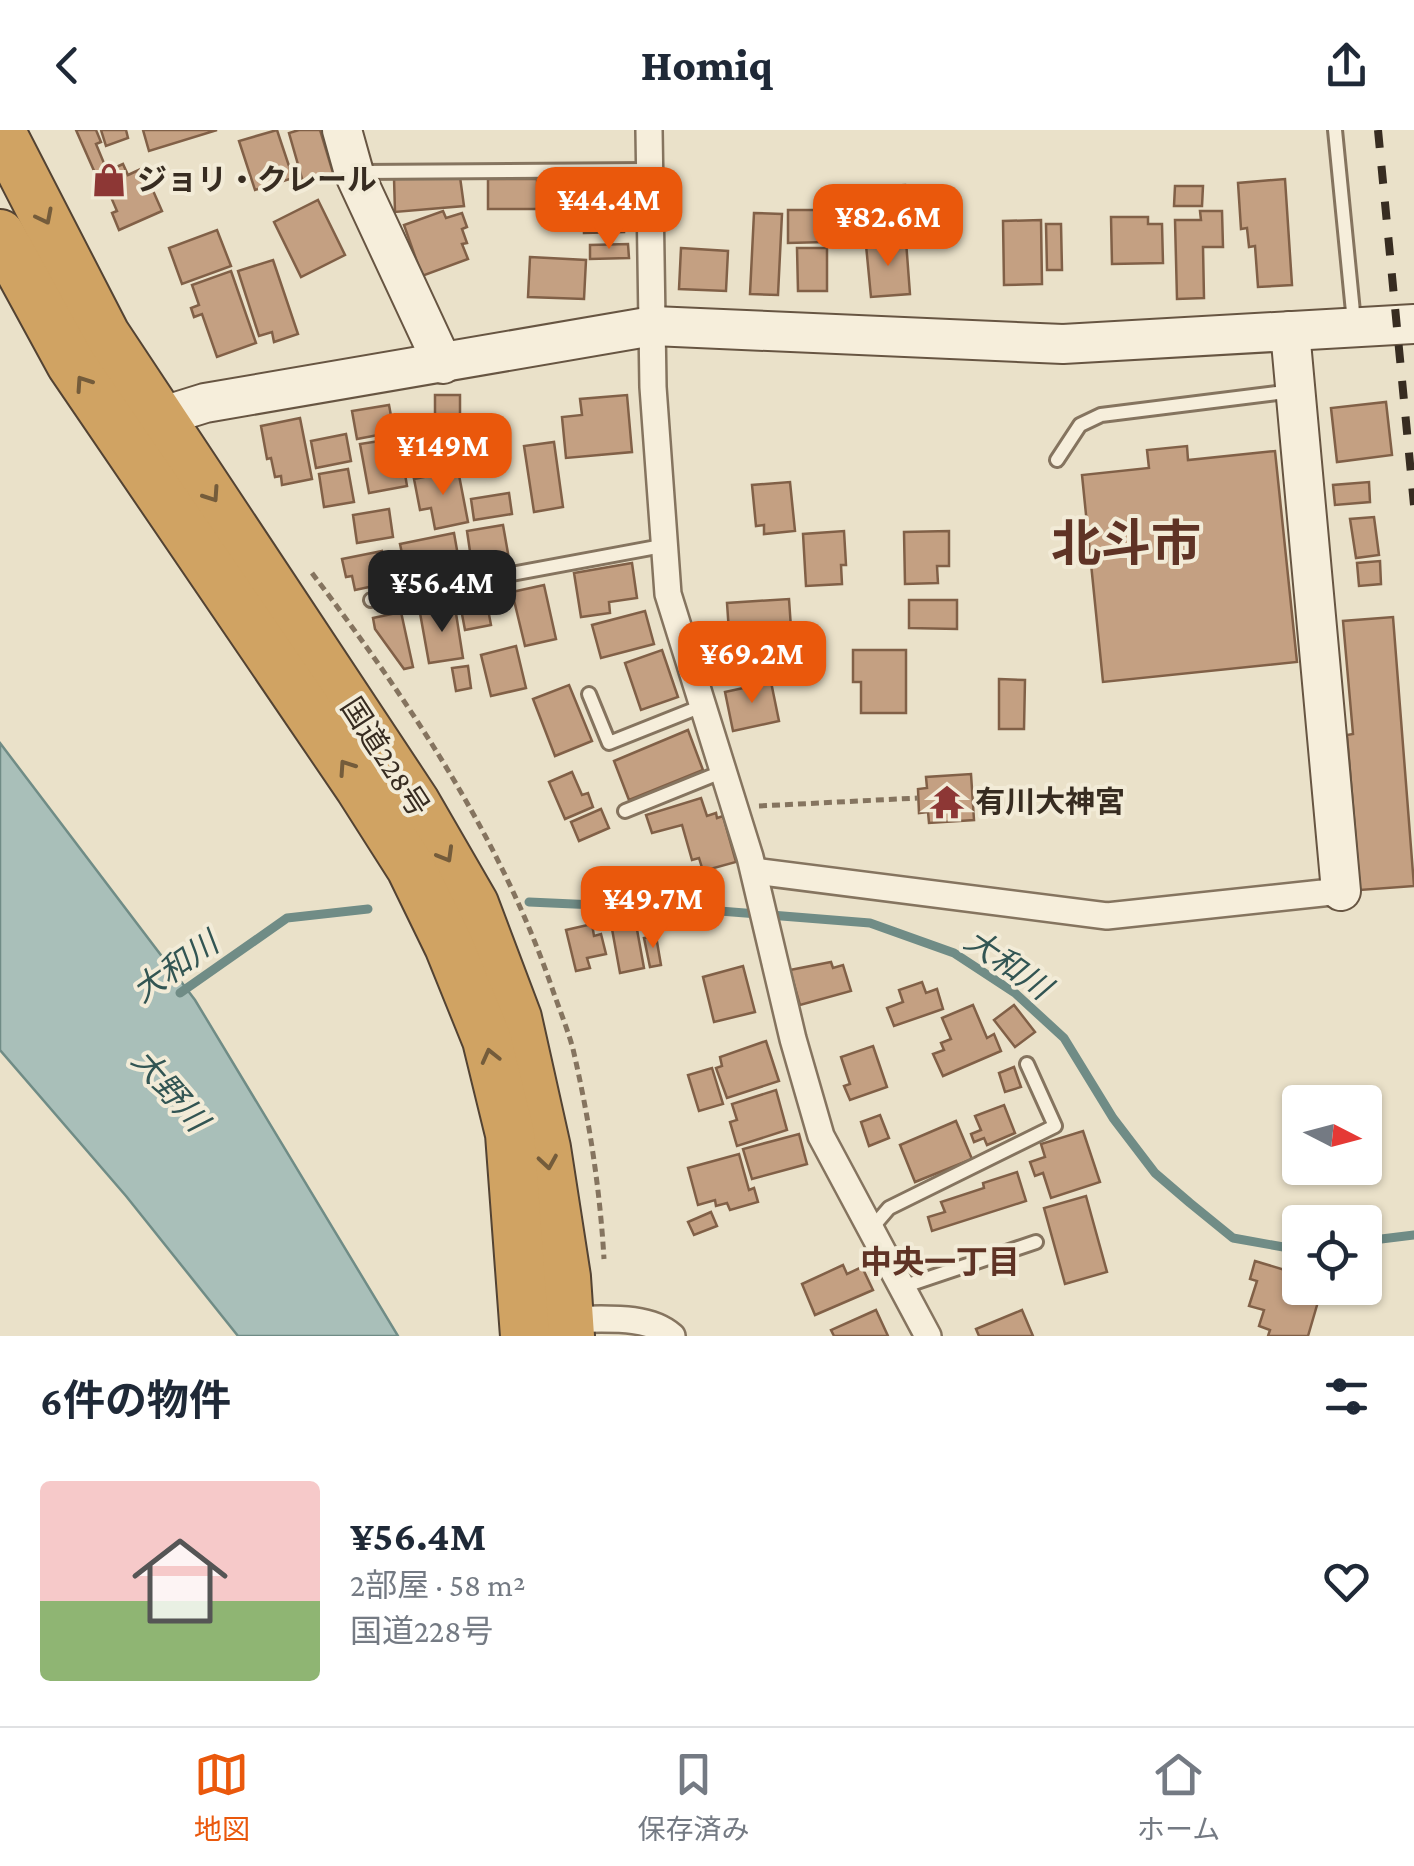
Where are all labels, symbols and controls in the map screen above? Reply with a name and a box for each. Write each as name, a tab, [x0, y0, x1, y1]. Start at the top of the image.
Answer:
icon: back	[40, 38, 95, 93]
icon: share	[1319, 38, 1374, 93]
text: Homiq	[641, 40, 773, 90]
shop icon: ジョリ・クレール	[90, 161, 128, 199]
place label: ジョリ・クレール	[137, 163, 377, 196]
pin: ¥44.4M	[528, 167, 690, 252]
text: ¥44.4M	[557, 181, 661, 217]
pin: ¥82.6M	[807, 184, 969, 269]
text: ¥82.6M	[835, 198, 941, 234]
one-way arrow	[33, 206, 52, 224]
one-way arrow	[77, 375, 96, 393]
pin: ¥149M	[373, 413, 513, 498]
text: ¥149M	[397, 427, 489, 463]
one-way arrow	[200, 483, 218, 502]
district label: 北斗市	[1051, 516, 1201, 572]
pin: ¥56.4M	[361, 550, 523, 635]
text: ¥56.4M	[390, 564, 494, 600]
pin: ¥69.2M	[671, 621, 833, 706]
text: ¥69.2M	[700, 635, 804, 671]
street label: 国道228号	[335, 691, 436, 822]
one-way arrow	[340, 759, 358, 778]
temple icon: 有川大神宮	[928, 783, 966, 821]
place label: 有川大神宮	[975, 785, 1125, 818]
one-way arrow	[434, 844, 453, 862]
pin: ¥49.7M	[572, 866, 734, 951]
text: ¥49.7M	[603, 880, 703, 916]
water label: 大和川	[958, 922, 1060, 1008]
water label: 大和川	[125, 923, 227, 1009]
water label: 大野川	[125, 1042, 217, 1140]
one-way arrow	[481, 1048, 502, 1065]
north arrow	[1282, 1085, 1382, 1185]
map controls	[1282, 1085, 1382, 1305]
one-way arrow	[537, 1153, 558, 1170]
button: locate	[1282, 1205, 1382, 1305]
district label: 中央一丁目	[860, 1244, 1020, 1280]
icon: filters	[1319, 1369, 1374, 1424]
text: 6件の物件	[40, 1377, 231, 1424]
text: ¥56.4M	[350, 1512, 486, 1559]
icon: home	[120, 1521, 240, 1641]
icon: heart	[1319, 1554, 1374, 1609]
text: 2部屋 · 58 m²	[350, 1567, 525, 1603]
text: 国道228号	[350, 1613, 494, 1649]
tab: 地図	[194, 1747, 250, 1847]
tab: 保存済み	[637, 1747, 749, 1847]
tab: ホーム	[1137, 1747, 1220, 1847]

